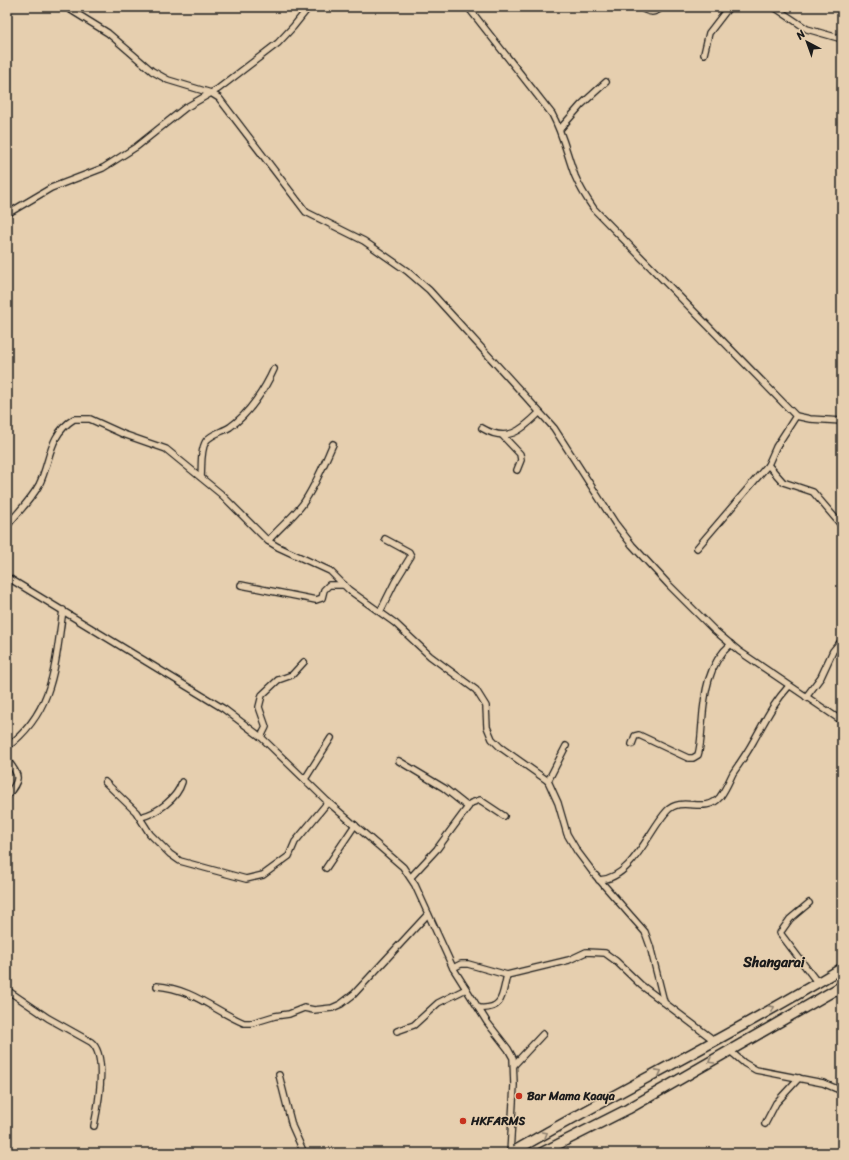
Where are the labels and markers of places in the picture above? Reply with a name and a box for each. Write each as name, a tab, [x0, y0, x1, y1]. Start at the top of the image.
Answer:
place label: Bar Mama Kaaya	[527, 1085, 616, 1107]
marker: Bar Mama Kaaya	[514, 1091, 524, 1101]
place label: HKFARMS	[470, 1110, 526, 1132]
marker: HKFARMS	[458, 1116, 468, 1126]

